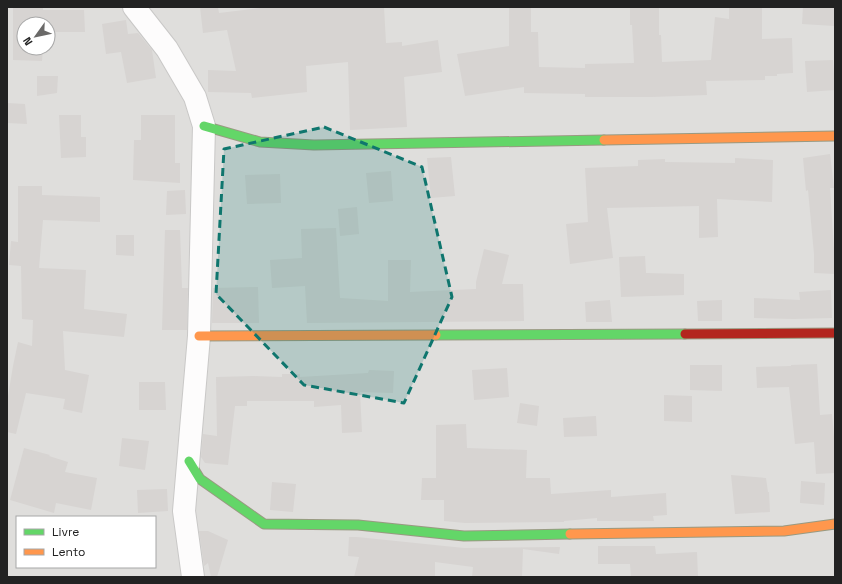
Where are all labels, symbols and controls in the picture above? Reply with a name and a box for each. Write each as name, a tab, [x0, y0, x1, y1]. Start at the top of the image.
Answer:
north arrow	[16, 16, 56, 56]
text: N	[20, 35, 35, 48]
legend	[16, 516, 156, 568]
text: Livre	[52, 524, 79, 540]
text: Lento	[52, 544, 86, 560]

